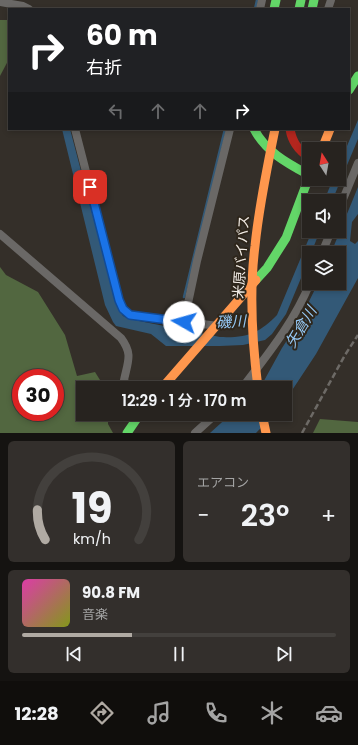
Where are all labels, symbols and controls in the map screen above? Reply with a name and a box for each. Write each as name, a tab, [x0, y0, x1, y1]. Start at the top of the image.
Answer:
text: 60 m	[86, 16, 158, 55]
icon: right	[20, 24, 72, 76]
text: 右折	[86, 55, 122, 80]
icon: left	[105, 100, 127, 122]
icon: ahead	[147, 100, 169, 122]
icon: ahead	[189, 100, 211, 122]
icon: right	[231, 100, 253, 122]
north arrow	[302, 142, 346, 186]
map controls	[302, 142, 346, 290]
pin	[73, 170, 107, 204]
icon: arrive	[79, 176, 101, 198]
button: sound	[302, 194, 346, 238]
street label: 米原バイパス	[228, 215, 254, 299]
button: layers	[302, 246, 346, 290]
water label: 矢倉川	[280, 300, 322, 351]
position arrow	[163, 301, 205, 343]
water label: 磯川	[215, 310, 248, 333]
speed limit sign: 30	[12, 369, 64, 421]
text: 12:29 · 1 分 · 170 m	[122, 390, 247, 411]
text: エアコン	[197, 473, 249, 492]
text: 19	[71, 478, 112, 537]
text: 23°	[241, 494, 289, 537]
text: −	[197, 500, 209, 531]
text: +	[321, 500, 336, 531]
text: km/h	[72, 528, 111, 548]
text: 90.8 FM	[82, 582, 140, 603]
text: 音楽	[82, 605, 108, 624]
icon: previous	[63, 643, 85, 665]
icon: pause	[168, 643, 190, 665]
icon: next	[273, 643, 295, 665]
icon: directions	[88, 699, 116, 727]
icon: music	[145, 699, 173, 727]
icon: phone	[202, 699, 230, 727]
icon: climate	[258, 699, 286, 727]
icon: car	[315, 699, 343, 727]
text: 12:28	[14, 701, 59, 726]

